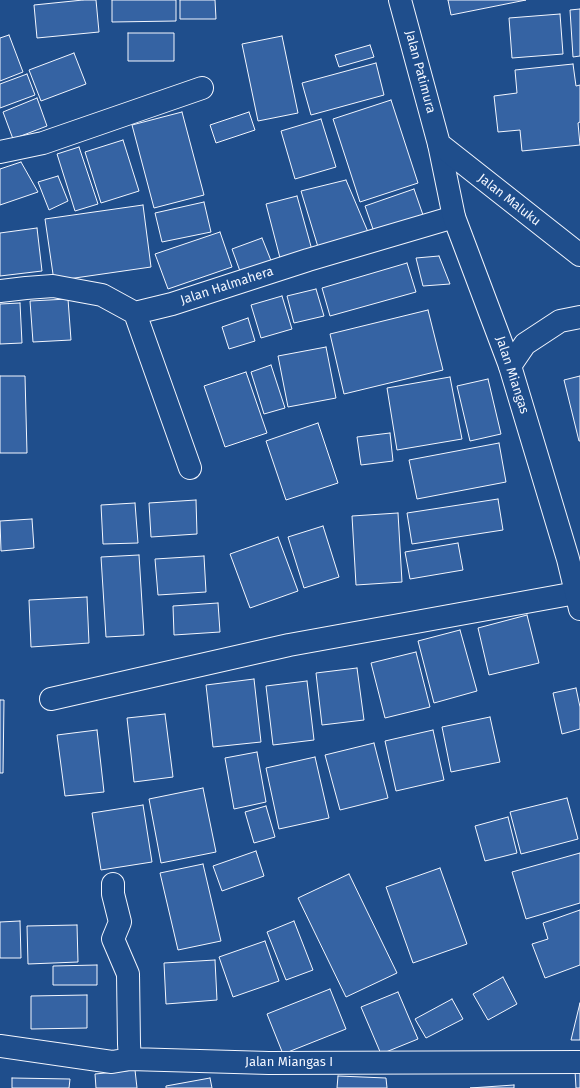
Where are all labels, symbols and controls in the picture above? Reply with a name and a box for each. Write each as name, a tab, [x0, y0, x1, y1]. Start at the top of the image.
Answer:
street label: Jalan Patimura	[401, 29, 439, 115]
street label: Jalan Maluku	[475, 171, 543, 229]
street label: Jalan Halmahera	[178, 264, 276, 308]
street label: Jalan Miangas	[492, 334, 532, 416]
street label: Jalan Miangas I	[245, 1054, 333, 1070]

